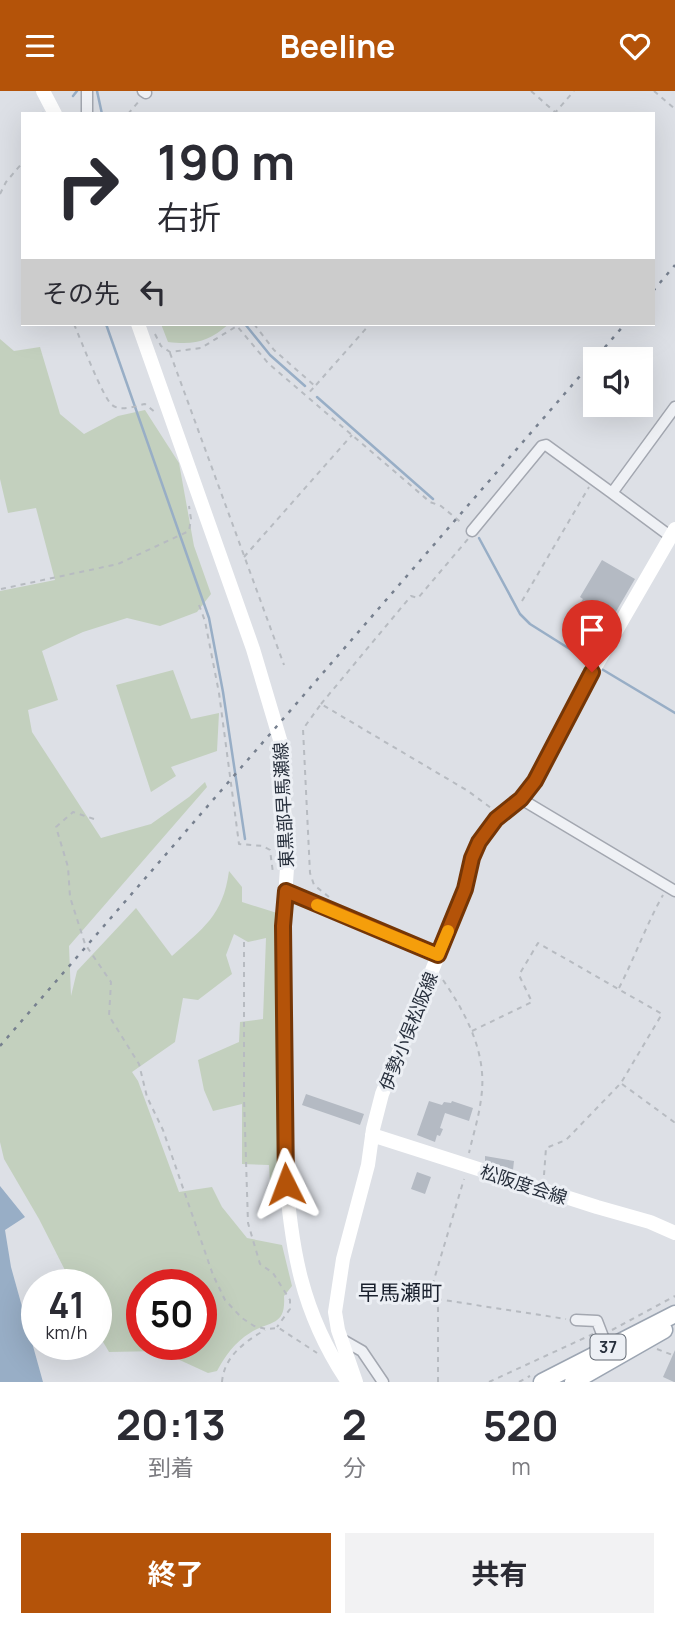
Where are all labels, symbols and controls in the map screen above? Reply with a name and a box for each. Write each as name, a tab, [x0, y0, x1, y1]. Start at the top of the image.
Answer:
text: Beeline	[280, 24, 395, 68]
icon: menu	[21, 27, 59, 65]
icon: heart	[616, 27, 654, 65]
text: 190 m	[157, 128, 295, 195]
icon: right	[42, 140, 133, 231]
text: 右折	[157, 195, 221, 239]
icon: left	[134, 273, 172, 311]
text: その先	[42, 275, 120, 311]
map controls	[583, 347, 653, 417]
button: sound	[583, 347, 653, 417]
pin	[562, 600, 622, 672]
icon: arrive	[573, 611, 611, 649]
street label: 東黒部早馬瀬線	[268, 741, 298, 869]
street label: 伊勢小俣松阪線	[373, 968, 443, 1094]
position arrow	[249, 1147, 323, 1221]
street label: 松阪度会線	[477, 1159, 571, 1209]
speed limit sign: 50	[126, 1269, 217, 1360]
district label: 早馬瀬町	[358, 1278, 442, 1306]
text: 41	[48, 1281, 85, 1329]
text: km/h	[46, 1320, 87, 1344]
road number: 37	[590, 1335, 626, 1359]
text: 20:13	[116, 1395, 226, 1453]
text: 2	[342, 1395, 367, 1453]
text: 520	[483, 1396, 559, 1454]
text: m	[511, 1450, 531, 1482]
text: 到着	[148, 1451, 194, 1483]
text: 分	[343, 1451, 366, 1483]
button: 終了	[21, 1533, 331, 1613]
button: 共有	[345, 1533, 654, 1613]

